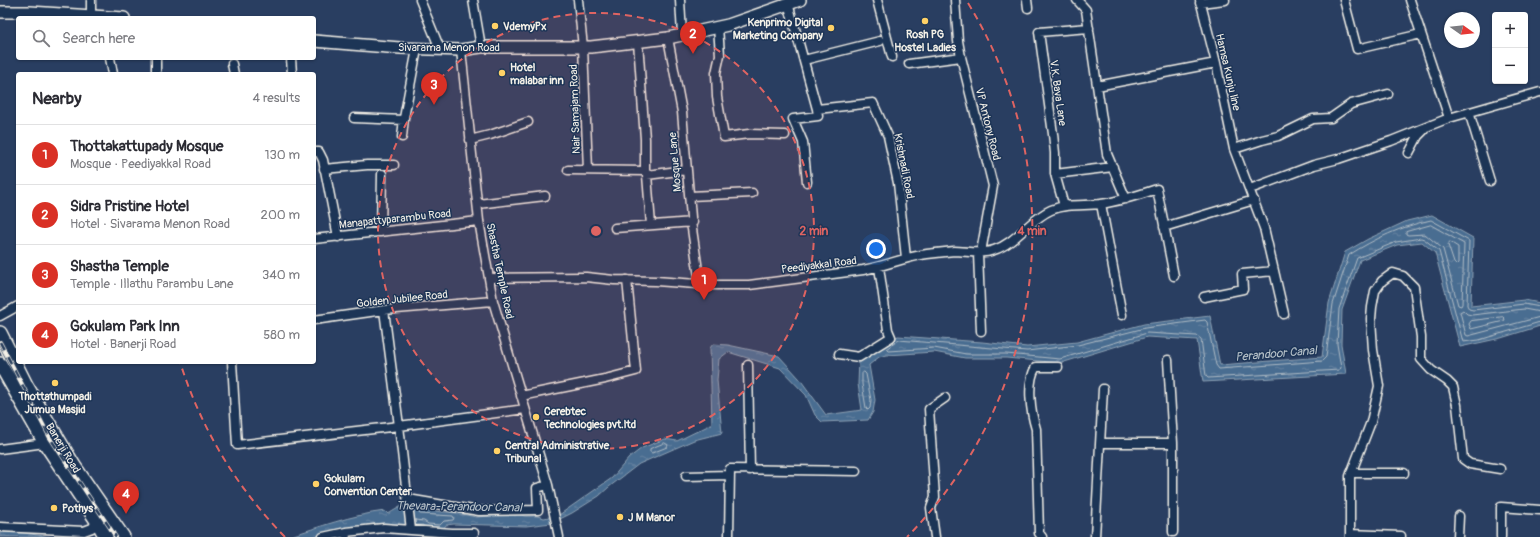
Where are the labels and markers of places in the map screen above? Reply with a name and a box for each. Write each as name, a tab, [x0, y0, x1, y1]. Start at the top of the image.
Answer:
place label: Kenprimo Digital Marketing Company	[733, 16, 823, 42]
marker: Rosh PG Hostel Ladies	[920, 16, 930, 26]
place label: VdemyPx	[503, 20, 547, 33]
marker: VdemyPx	[490, 21, 500, 31]
pin: 2	[680, 21, 706, 54]
marker: Kenprimo Digital Marketing Company	[826, 23, 836, 33]
place label: Rosh PG Hostel Ladies	[894, 28, 956, 54]
place label: Hotel malabar inn	[510, 61, 564, 87]
marker: Hotel malabar inn	[497, 68, 507, 78]
pin: 3	[421, 72, 447, 105]
centre of rings	[589, 224, 603, 238]
pin: 1	[691, 267, 717, 300]
marker: Thottathumpadi Jumua Masjid	[50, 378, 60, 388]
place label: Thottathumpadi Jumua Masjid	[17, 390, 92, 416]
place label: Cerebtec Technologies pvt.ltd	[543, 405, 636, 431]
marker: Cerebtec Technologies pvt.ltd	[531, 412, 541, 422]
place label: Central Administrative Tribunal	[504, 439, 610, 465]
marker: Central Administrative Tribunal	[492, 446, 502, 456]
place label: Gokulam Convention Center	[324, 472, 413, 498]
marker: Gokulam Convention Center	[311, 479, 321, 489]
pin: 4	[113, 481, 139, 514]
place label: Pothys	[62, 502, 93, 515]
marker: Pothys	[49, 503, 59, 513]
place label: J M Manor	[628, 511, 676, 524]
marker: J M Manor	[615, 512, 625, 522]

